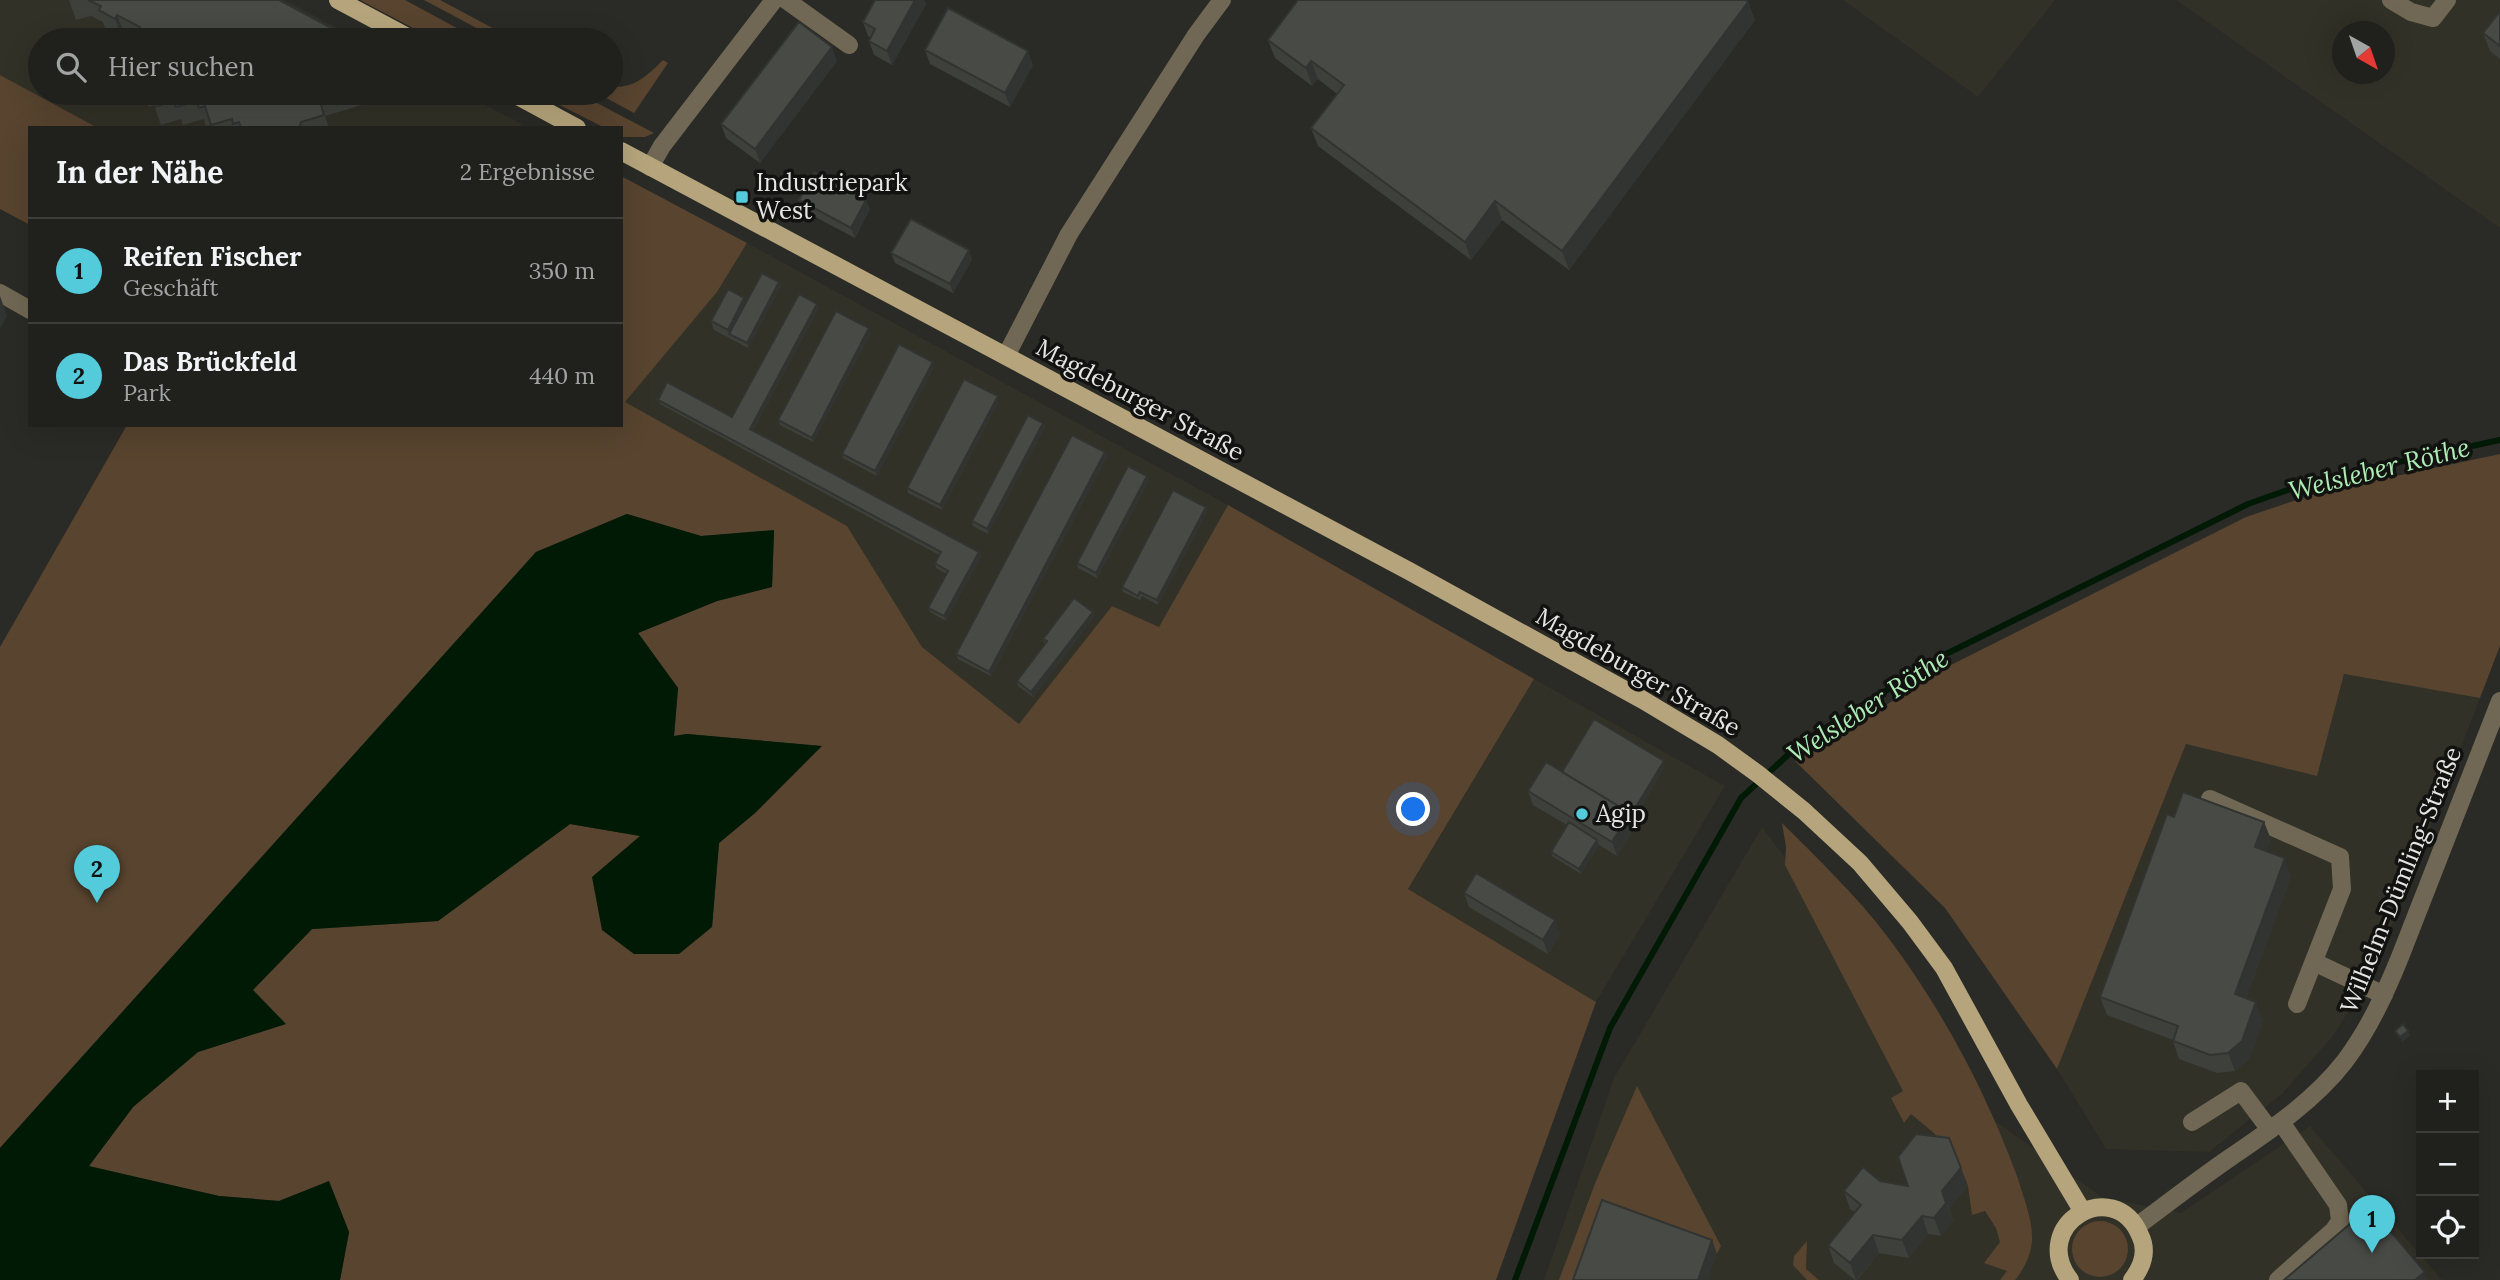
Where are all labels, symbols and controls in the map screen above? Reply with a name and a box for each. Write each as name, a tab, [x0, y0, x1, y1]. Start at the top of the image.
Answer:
north arrow	[2332, 21, 2395, 84]
search box	[28, 28, 623, 105]
icon: search	[52, 48, 90, 86]
text: Hier suchen	[108, 50, 254, 83]
text: In der Nähe	[56, 153, 224, 191]
text: 2 Ergebnisse	[460, 157, 595, 186]
place label: Industriepark West	[756, 167, 908, 226]
marker: Industriepark West	[734, 189, 750, 205]
text: Reifen Fischer	[123, 240, 302, 273]
text: 1	[74, 256, 84, 285]
text: 350 m	[529, 256, 595, 285]
text: Geschäft	[123, 273, 218, 302]
street label: Magdeburger Straße	[1031, 332, 1250, 467]
text: Das Brückfeld	[123, 345, 297, 378]
text: 2	[73, 361, 85, 390]
text: 440 m	[529, 361, 595, 390]
text: Park	[123, 378, 171, 407]
water label: Welsleber Röthe	[2285, 430, 2473, 507]
street label: Magdeburger Straße	[1530, 600, 1746, 743]
water label: Welsleber Röthe	[1781, 641, 1955, 770]
street label: Wilhelm-Dümling-Straße	[2333, 742, 2468, 1017]
your location	[1396, 792, 1430, 826]
place label: Agip	[1595, 798, 1646, 829]
marker: Agip	[1574, 806, 1590, 822]
pin: 2	[74, 845, 120, 903]
map controls	[2416, 1070, 2479, 1259]
button: +	[2416, 1070, 2479, 1133]
button: −	[2416, 1133, 2479, 1196]
pin: 1	[2349, 1195, 2395, 1253]
button: locate	[2416, 1196, 2479, 1259]

